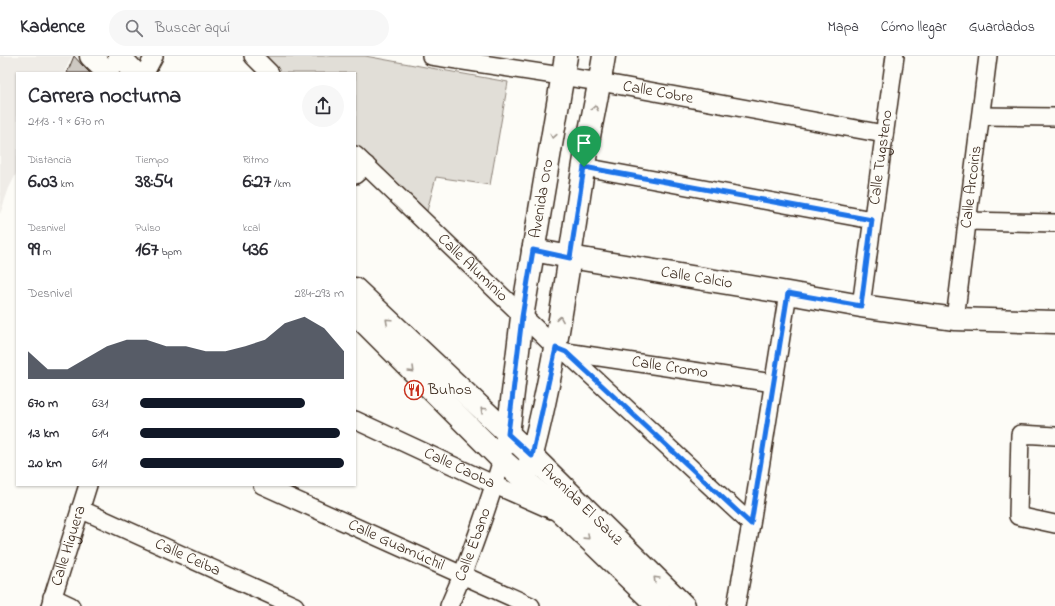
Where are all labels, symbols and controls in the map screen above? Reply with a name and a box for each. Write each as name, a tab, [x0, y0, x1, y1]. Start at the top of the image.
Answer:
search box	[109, 10, 389, 46]
text: Kadence	[20, 14, 85, 41]
icon: search	[123, 17, 145, 39]
text: Buscar aquí	[155, 17, 230, 39]
text: Mapa	[828, 17, 859, 38]
text: Cómo llegar	[881, 17, 947, 38]
text: Guardados	[969, 17, 1035, 38]
street label: Calle Cobre	[621, 74, 696, 111]
text: Carrera nocturna	[28, 81, 181, 113]
button: share	[302, 85, 344, 127]
one-way arrow	[590, 105, 599, 111]
street label: Calle Tugsteno	[863, 108, 900, 206]
text: 21:13 · 9 × 670 m	[28, 112, 104, 131]
pin	[567, 126, 601, 167]
icon: arrive	[573, 132, 595, 154]
one-way arrow	[549, 133, 557, 139]
street label: Calle Arcoiris	[954, 144, 989, 230]
text: Distancia	[28, 152, 72, 168]
text: Tiempo	[135, 152, 169, 168]
text: Ritmo	[243, 152, 269, 168]
street label: Avenida Oro	[523, 157, 560, 240]
text: 6.03	[28, 168, 58, 197]
text: 38:54	[135, 168, 172, 197]
text: 6:27	[243, 168, 271, 197]
text: km	[58, 176, 74, 192]
text: /km	[271, 176, 291, 192]
text: Desnivel	[28, 220, 65, 236]
text: Pulso	[135, 220, 160, 236]
text: kcal	[243, 220, 260, 236]
street label: Calle Aluminio	[432, 228, 513, 308]
text: 99	[28, 236, 40, 265]
text: 167	[135, 236, 159, 265]
text: 436	[243, 236, 268, 265]
text: m	[40, 244, 51, 260]
text: bpm	[159, 244, 182, 260]
street label: Calle Calcio	[659, 260, 734, 296]
text: Desnivel	[28, 284, 72, 303]
text: 284–293 m	[294, 284, 344, 303]
one-way arrow	[555, 316, 564, 322]
one-way arrow	[385, 318, 393, 325]
street label: Calle Cromo	[630, 350, 710, 385]
one-way arrow	[407, 365, 415, 373]
place label: Buhos	[427, 378, 472, 402]
restaurant icon: Buhos	[403, 379, 425, 401]
text: 670 m	[28, 394, 58, 413]
text: 6:31	[92, 394, 108, 413]
one-way arrow	[480, 407, 488, 415]
text: 1.3 km	[28, 424, 59, 443]
text: 6:14	[92, 424, 108, 443]
street label: Calle Caoba	[420, 441, 499, 495]
text: 2.0 km	[28, 454, 62, 473]
text: 6:11	[92, 454, 107, 473]
street label: Avenida El Sauz	[535, 459, 628, 551]
street label: Calle Higuera	[45, 503, 93, 589]
street label: Calle Ébano	[449, 505, 498, 585]
street label: Calle Guamúchil	[344, 513, 449, 578]
street label: Calle Ceiba	[151, 532, 224, 583]
one-way arrow	[582, 533, 590, 540]
one-way arrow	[653, 576, 661, 584]

